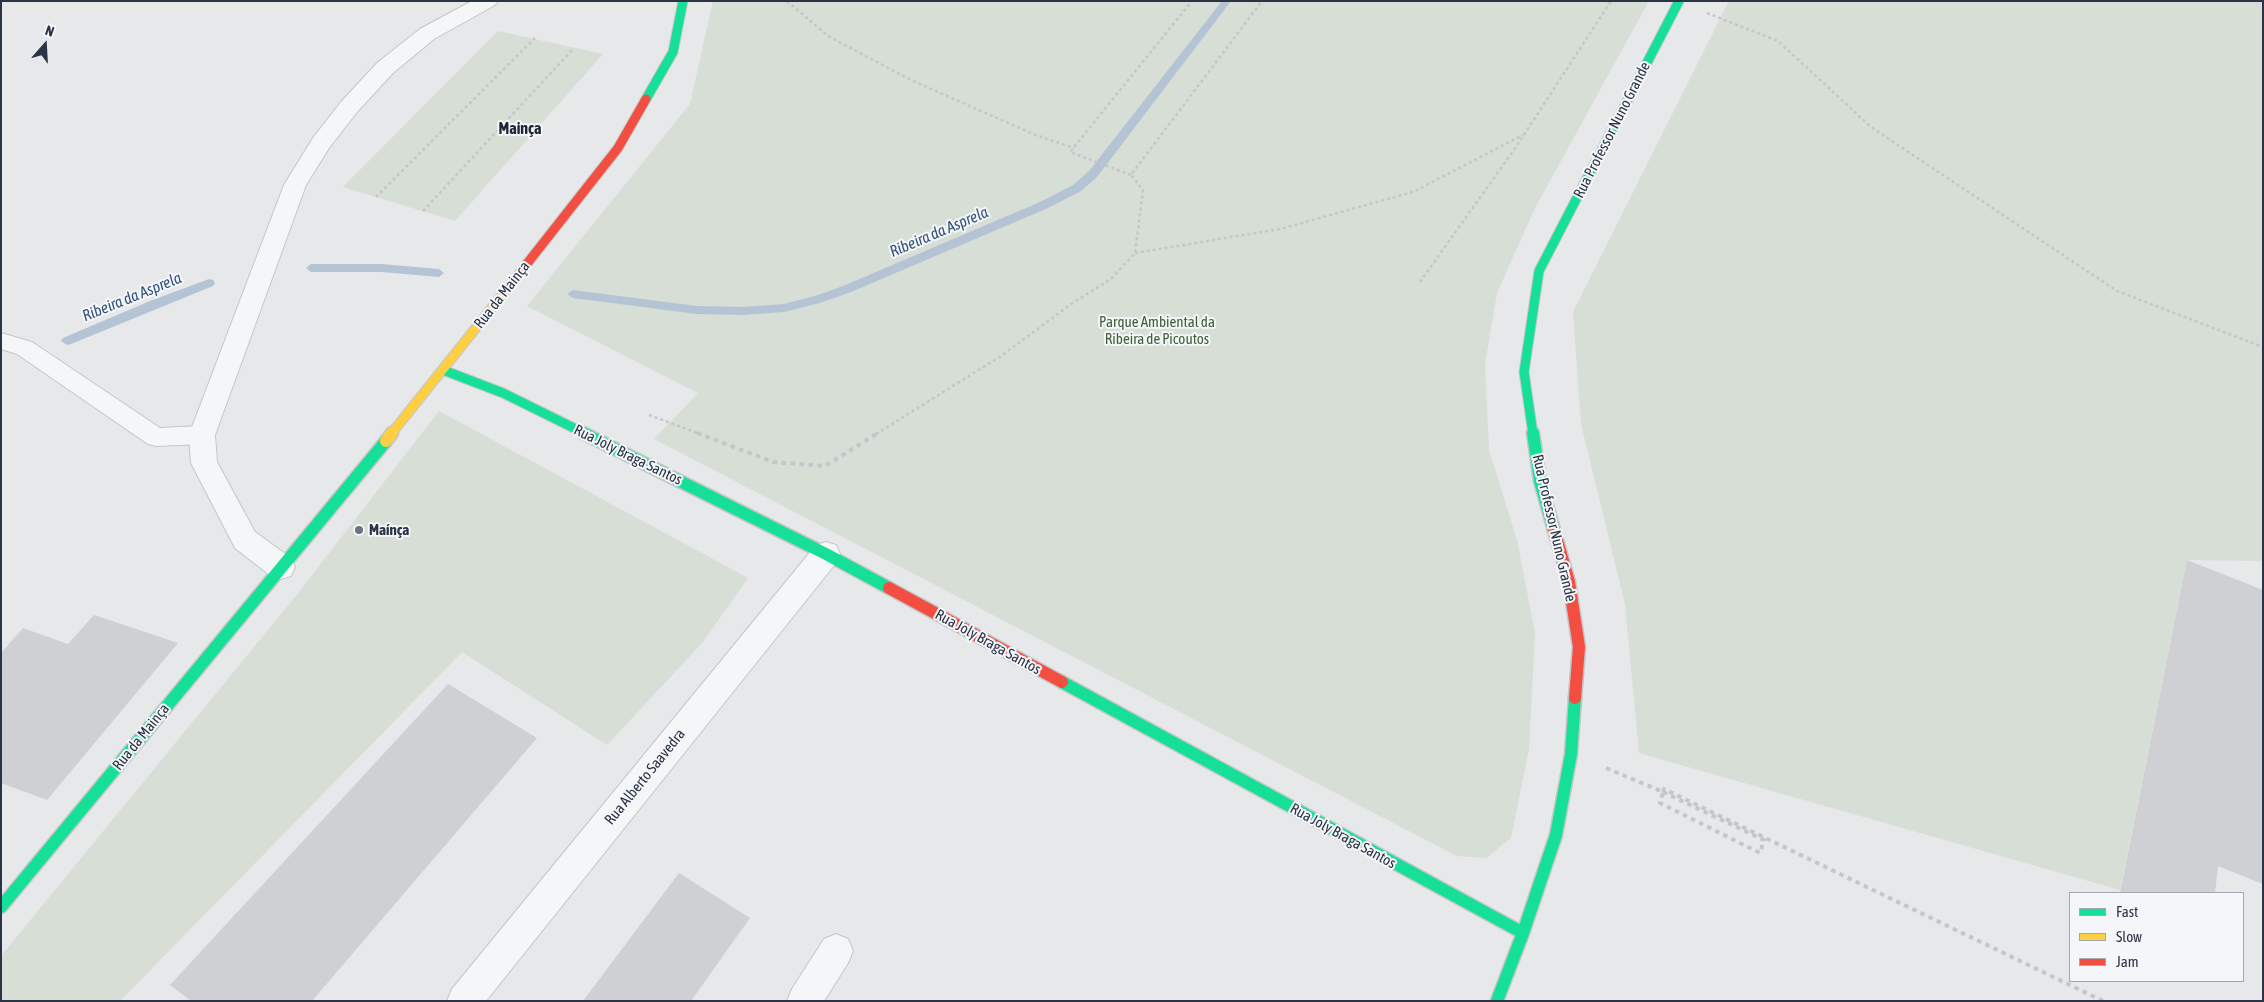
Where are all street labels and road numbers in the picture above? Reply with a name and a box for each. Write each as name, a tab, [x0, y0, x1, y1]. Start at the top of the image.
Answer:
street label: Rua Professor Nuno Grande	[1570, 59, 1654, 201]
street label: Rua da Mainça	[470, 258, 534, 332]
street label: Rua Joly Braga Santos	[571, 421, 685, 489]
street label: Rua Professor Nuno Grande	[1528, 453, 1580, 603]
street label: Rua Joly Braga Santos	[932, 605, 1044, 679]
street label: Rua da Mainça	[109, 700, 173, 774]
street label: Rua Alberto Saavedra	[601, 726, 689, 828]
street label: Rua Joly Braga Santos	[1287, 799, 1399, 873]

